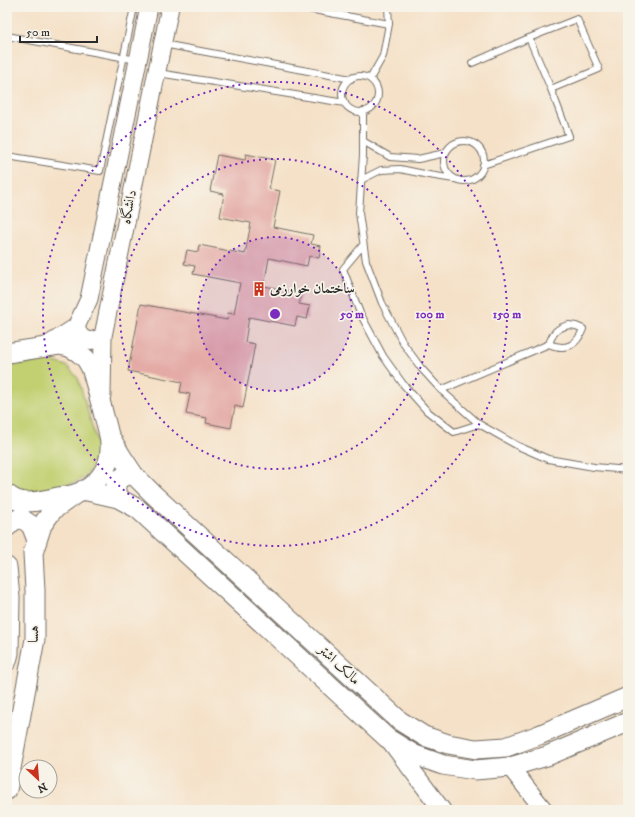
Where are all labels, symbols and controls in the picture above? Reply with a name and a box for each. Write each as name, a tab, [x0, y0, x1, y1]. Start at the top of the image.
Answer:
scale bar	[20, 18, 97, 44]
text: 50 m	[26, 25, 50, 40]
street label: دانشگاه	[116, 188, 141, 226]
place label: ساختمان خوارزمی	[269, 280, 355, 298]
building icon: ساختمان خوارزمی	[251, 281, 267, 297]
centre of rings	[268, 307, 282, 321]
text: 50 m	[339, 307, 364, 322]
text: 100 m	[416, 307, 444, 322]
text: 150 m	[493, 307, 521, 322]
street label: هسا	[25, 625, 43, 643]
street label: مالک اشتر	[313, 640, 364, 689]
north arrow	[18, 759, 58, 799]
text: N	[35, 779, 49, 795]

